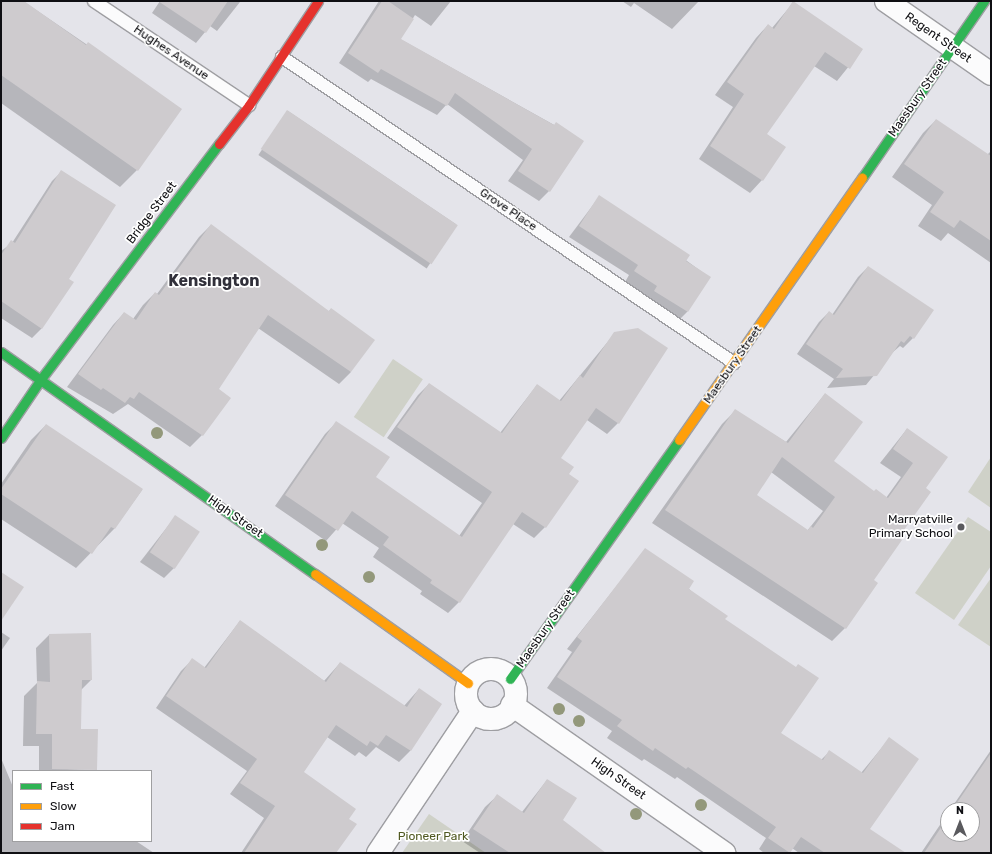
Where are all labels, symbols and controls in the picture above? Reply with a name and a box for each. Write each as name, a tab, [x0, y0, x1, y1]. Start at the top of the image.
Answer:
street label: Regent Street	[902, 10, 974, 66]
street label: Hughes Avenue	[130, 22, 212, 84]
street label: Maesbury Street	[886, 56, 950, 140]
street label: Bridge Street	[124, 179, 180, 247]
street label: Grove Place	[477, 186, 539, 234]
district label: Kensington	[168, 271, 260, 291]
street label: Maesbury Street	[701, 323, 765, 407]
street label: High Street	[205, 493, 265, 541]
place label: Marryatville Primary School	[868, 513, 953, 541]
marker: Marryatville Primary School	[956, 522, 966, 532]
street label: Maesbury Street	[514, 587, 578, 671]
street label: High Street	[588, 755, 648, 803]
legend	[12, 770, 152, 842]
text: Fast	[50, 779, 74, 793]
text: Slow	[50, 799, 77, 813]
north arrow	[940, 802, 980, 842]
text: N	[956, 804, 964, 817]
text: Jam	[50, 819, 75, 833]
park label: Pioneer Park	[398, 830, 468, 844]

